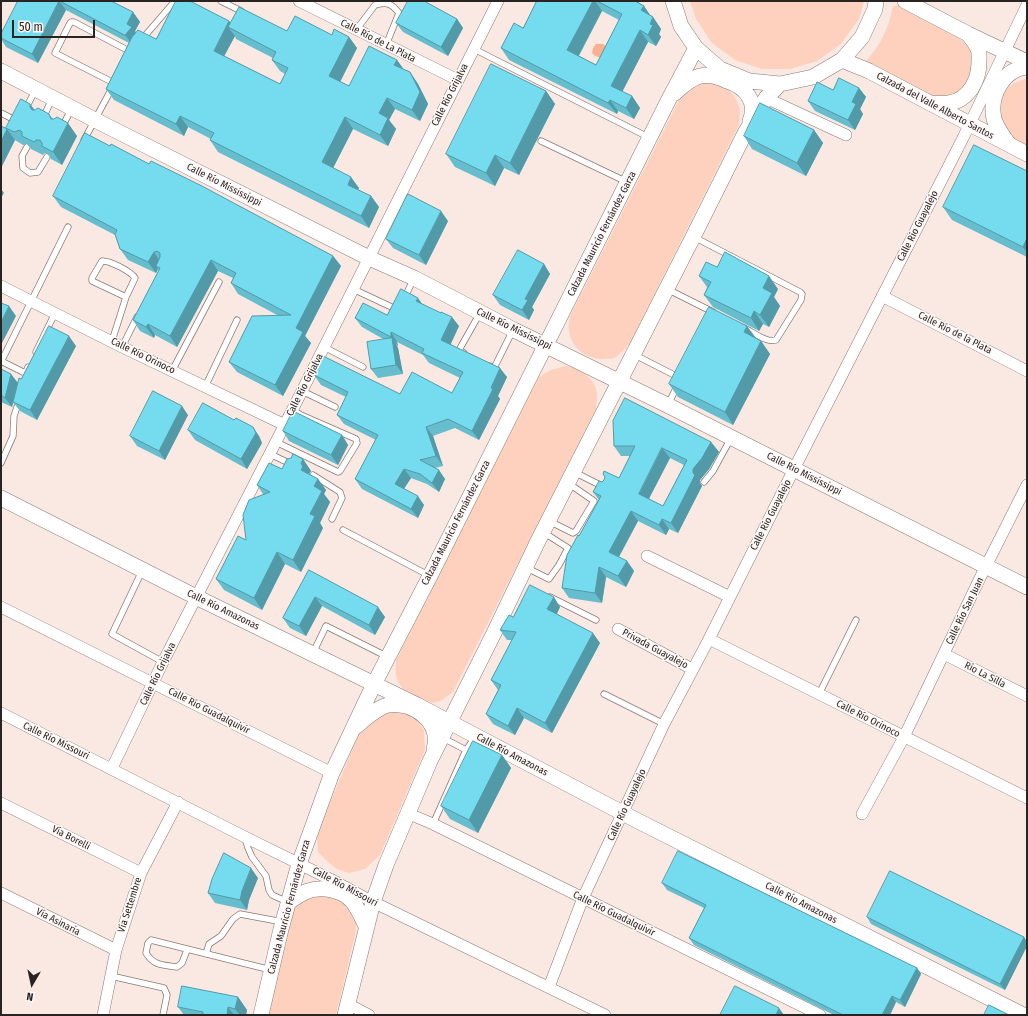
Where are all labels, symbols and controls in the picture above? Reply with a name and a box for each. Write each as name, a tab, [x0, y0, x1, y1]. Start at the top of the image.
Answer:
scale bar	[14, 12, 97, 38]
street label: Calle Río de La Plata	[338, 17, 418, 65]
text: 50 m	[19, 20, 43, 34]
street label: Calle Río Grijalva	[429, 62, 471, 128]
street label: Calzada del Valle Alberto Santos	[874, 70, 996, 142]
street label: Calle Río Mississippi	[184, 161, 264, 209]
street label: Calzada Mauricio Fernández Garza	[565, 169, 639, 299]
street label: Calle Río Guayalejo	[895, 189, 941, 263]
street label: Calle Río Mississippi	[474, 306, 554, 352]
street label: Calle Río de la Plata	[916, 309, 994, 357]
street label: Calle Río Orinoco	[109, 335, 177, 377]
street label: Calle Río Grijalva	[284, 352, 326, 418]
street label: Calle Río Mississippi	[764, 450, 844, 498]
street label: Calzada Mauricio Fernández Garza	[419, 458, 493, 588]
street label: Calle Río Guayalejo	[748, 478, 794, 552]
street label: Calle Río San Juan	[943, 575, 987, 647]
street label: Calle Río Amazonas	[185, 587, 261, 633]
street label: Privada Guayalejo	[620, 627, 690, 671]
street label: Calle Río Grijalva	[138, 641, 178, 707]
street label: Río La Silla	[962, 659, 1008, 691]
street label: Calle Río Guadalquivir	[166, 685, 252, 737]
street label: Calle Río Orinoco	[834, 698, 902, 740]
street label: Calle Río Missouri	[21, 720, 91, 762]
street label: Calle Río Amazonas	[474, 731, 550, 779]
street label: Calle Río Guayalejo	[605, 767, 649, 843]
street label: Vía Borelli	[50, 823, 92, 853]
street label: Calzada Mauricio Fernández Garza	[265, 838, 313, 976]
street label: Calle Río Missouri	[310, 865, 380, 909]
street label: Vía Settembre	[115, 876, 145, 934]
street label: Calle Río Amazonas	[763, 880, 839, 926]
street label: Calle Río Guadalquivir	[571, 889, 657, 939]
street label: Vía Asinaria	[34, 906, 82, 938]
north arrow	[12, 964, 52, 1004]
text: N	[26, 989, 34, 1003]

